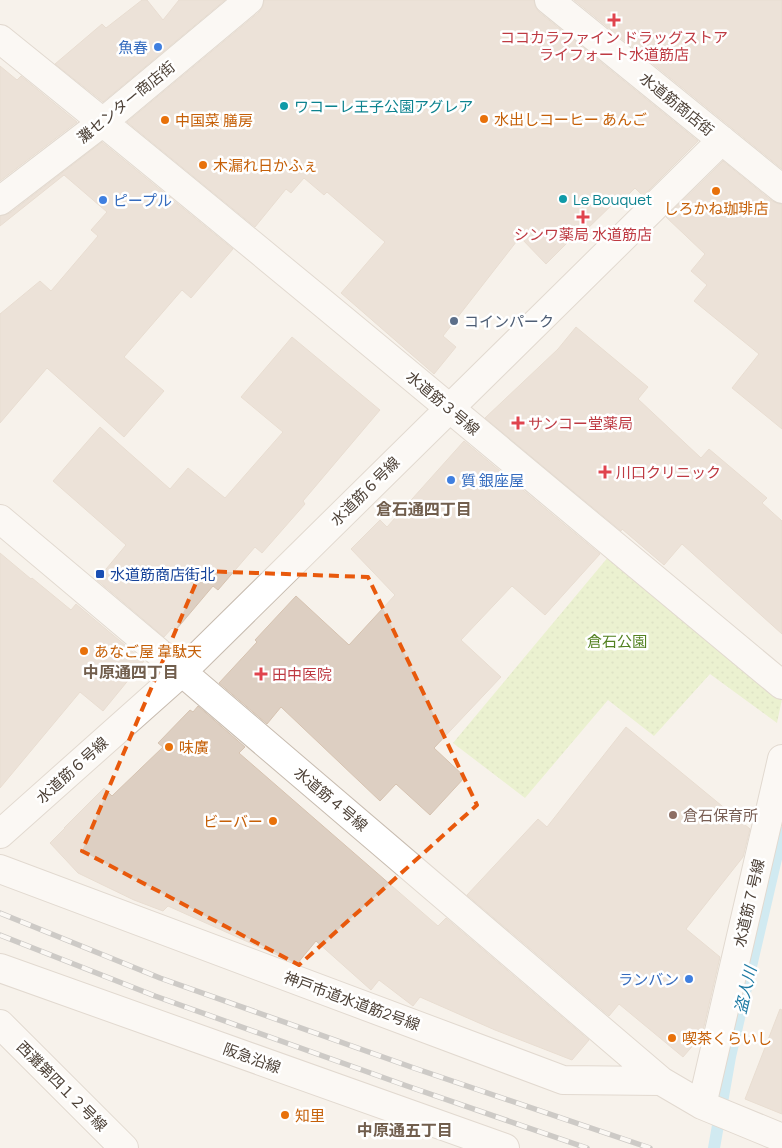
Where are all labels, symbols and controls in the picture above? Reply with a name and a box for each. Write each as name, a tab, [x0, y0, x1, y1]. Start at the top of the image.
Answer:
marker: ココカラファイン ドラッグストア ライフォート水道筋店	[608, 14, 620, 26]
place label: ココカラファイン ドラッグストア ライフォート水道筋店	[500, 27, 728, 65]
place label: 魚春	[118, 37, 148, 58]
marker: 魚春	[152, 41, 164, 53]
street label: 灘センター商店街	[73, 56, 179, 148]
street label: 水道筋商店街	[635, 68, 719, 140]
place label: ワコーレ王子公園アグレア	[294, 96, 473, 117]
marker: ワコーレ王子公園アグレア	[278, 100, 290, 112]
place label: 水出しコーヒー あんご	[494, 109, 647, 130]
place label: 中国菜 膳房	[175, 110, 253, 131]
marker: 水出しコーヒー あんご	[478, 113, 490, 125]
marker: 中国菜 膳房	[159, 114, 171, 126]
place label: 木漏れ日かふぇ	[213, 155, 318, 176]
marker: 木漏れ日かふぇ	[197, 159, 209, 171]
marker: しろかね珈琲店	[710, 185, 722, 197]
place label: Le Bouquet	[573, 189, 652, 210]
place label: ピープル	[113, 190, 172, 211]
marker: Le Bouquet	[557, 193, 569, 205]
marker: ピープル	[97, 194, 109, 206]
place label: しろかね珈琲店	[663, 198, 769, 219]
marker: シンワ薬局 水道筋店	[577, 211, 589, 223]
place label: シンワ薬局 水道筋店	[514, 224, 652, 245]
place label: コインパーク	[464, 311, 554, 332]
marker: コインパーク	[448, 315, 460, 327]
street label: 水道筋３号線	[402, 366, 484, 440]
place label: サンコー堂薬局	[528, 413, 633, 434]
marker: サンコー堂薬局	[512, 417, 524, 429]
street label: 水道筋６号線	[326, 452, 404, 530]
place label: 川口クリニック	[616, 462, 721, 483]
marker: 川口クリニック	[598, 465, 612, 479]
place label: 質 銀座屋	[461, 470, 524, 491]
marker: 質 銀座屋	[445, 474, 457, 486]
district label: 倉石通四丁目	[376, 498, 472, 520]
place label: 水道筋商店街北	[110, 564, 215, 585]
marker: 水道筋商店街北	[94, 568, 106, 580]
park label: 倉石公園	[587, 631, 647, 652]
place label: あなご屋 韋駄天	[94, 641, 202, 662]
marker: あなご屋 韋駄天	[78, 645, 90, 657]
district label: 中原通四丁目	[83, 661, 179, 683]
place label: 田中医院	[272, 664, 332, 685]
marker: 田中医院	[254, 667, 268, 681]
street label: 水道筋６号線	[32, 732, 112, 808]
place label: 味廣	[179, 737, 209, 758]
marker: 味廣	[163, 741, 175, 753]
street label: 水道筋４号線	[290, 762, 372, 836]
place label: 倉石保育所	[683, 805, 758, 826]
marker: 倉石保育所	[667, 809, 679, 821]
place label: ビーバー	[203, 811, 263, 832]
marker: ビーバー	[267, 815, 279, 827]
street label: 水道筋７号線	[729, 857, 769, 949]
water label: 盗人川	[729, 962, 762, 1016]
street label: 神戸市道水道筋2号線	[281, 967, 423, 1035]
place label: ランバン	[618, 969, 679, 990]
marker: ランバン	[683, 973, 695, 985]
place label: 喫茶くらいし	[682, 1028, 772, 1049]
marker: 喫茶くらいし	[666, 1032, 678, 1044]
street label: 西灘第四１２号線	[12, 1036, 112, 1136]
street label: 阪急沿線	[220, 1038, 284, 1078]
place label: 知里	[295, 1105, 325, 1126]
marker: 知里	[279, 1109, 291, 1121]
district label: 中原通五丁目	[357, 1119, 453, 1141]

